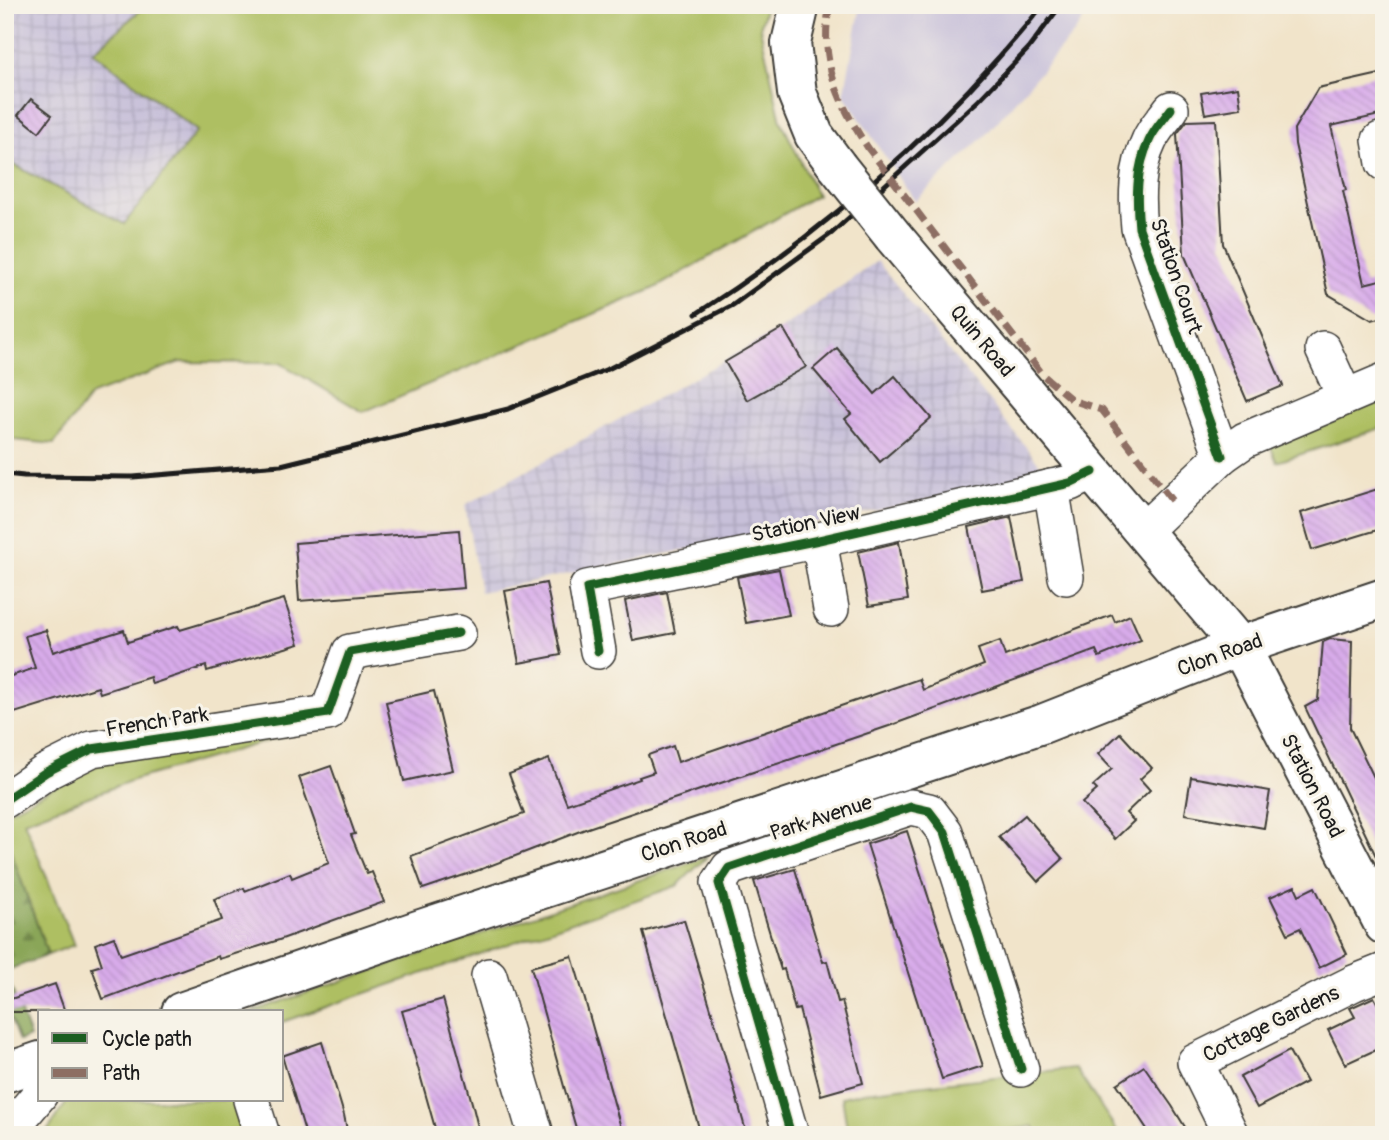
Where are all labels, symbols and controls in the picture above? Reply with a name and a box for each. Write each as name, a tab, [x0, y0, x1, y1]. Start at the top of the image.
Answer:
street label: Station Court	[1144, 215, 1209, 338]
street label: Quin Road	[944, 299, 1020, 383]
street label: Station View	[749, 499, 863, 549]
street label: Clon Road	[1174, 627, 1266, 683]
street label: French Park	[104, 701, 210, 743]
street label: Station Road	[1274, 730, 1350, 842]
street label: Park Avenue	[766, 789, 876, 847]
street label: Clon Road	[638, 815, 730, 869]
street label: Cottage Gardens	[1198, 979, 1344, 1069]
legend	[38, 1010, 284, 1102]
text: Cycle path	[102, 1026, 192, 1053]
text: Path	[102, 1060, 140, 1087]

